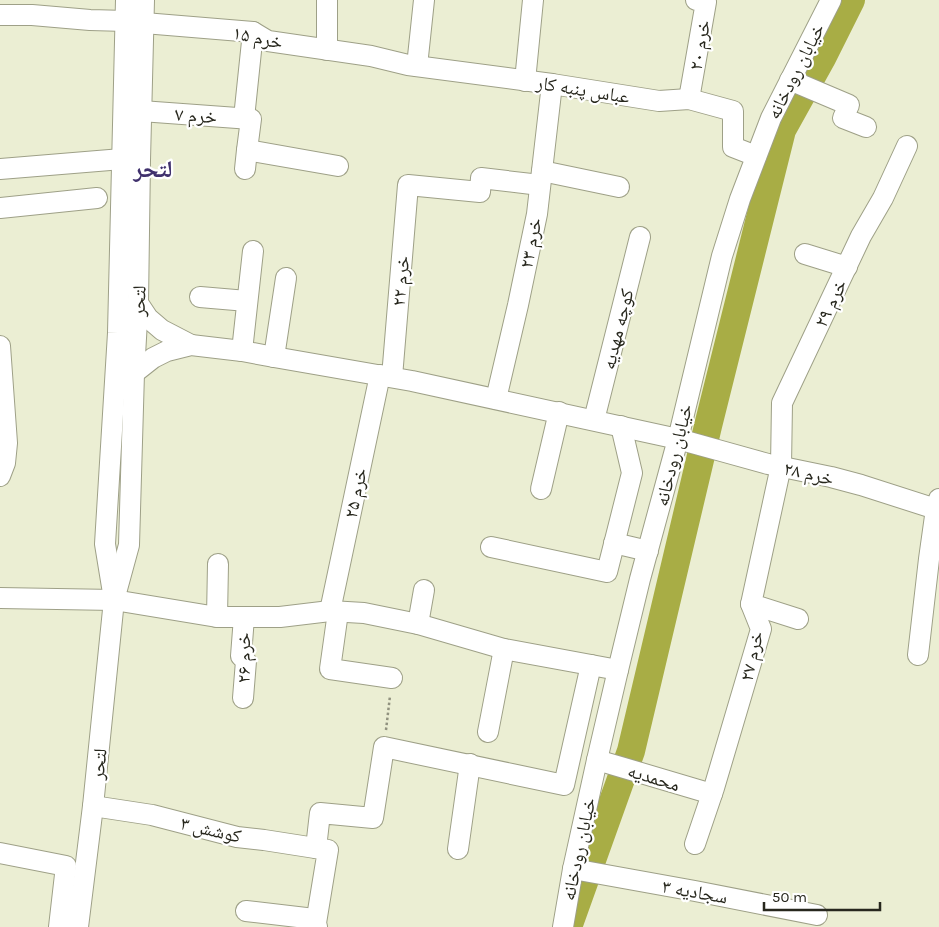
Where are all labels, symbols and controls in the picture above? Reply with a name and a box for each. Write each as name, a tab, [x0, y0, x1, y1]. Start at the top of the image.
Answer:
street label: خرم ۲۰	[685, 18, 717, 72]
street label: خیابان رودخانه	[762, 20, 829, 123]
street label: خرم ۱۵	[230, 22, 285, 56]
street label: عباس پنبه کار	[533, 72, 632, 108]
street label: خرم ۷	[174, 104, 218, 130]
district label: لتحر	[132, 155, 173, 183]
street label: خرم ۲۳	[515, 216, 549, 271]
street label: خرم ۲۲	[388, 255, 416, 307]
street label: خرم ۲۹	[810, 276, 854, 332]
street label: لتحر	[127, 285, 151, 318]
street label: کوچه مهدیه	[597, 287, 639, 372]
street label: خیابان رودخانه	[651, 402, 697, 508]
street label: خرم ۲۸	[781, 458, 836, 492]
street label: خرم ۲۵	[340, 466, 374, 521]
street label: خرم ۲۷	[736, 629, 770, 684]
street label: خرم ۲۶	[233, 633, 257, 683]
street label: لتحر	[86, 747, 112, 782]
street label: محمدیه	[625, 760, 682, 796]
street label: خیابان رودخانه	[557, 796, 601, 902]
street label: کوشش ۳	[178, 812, 243, 848]
street label: سجادیه ۳	[660, 875, 729, 909]
scale bar	[764, 880, 880, 912]
text: 50 m	[772, 888, 807, 906]

